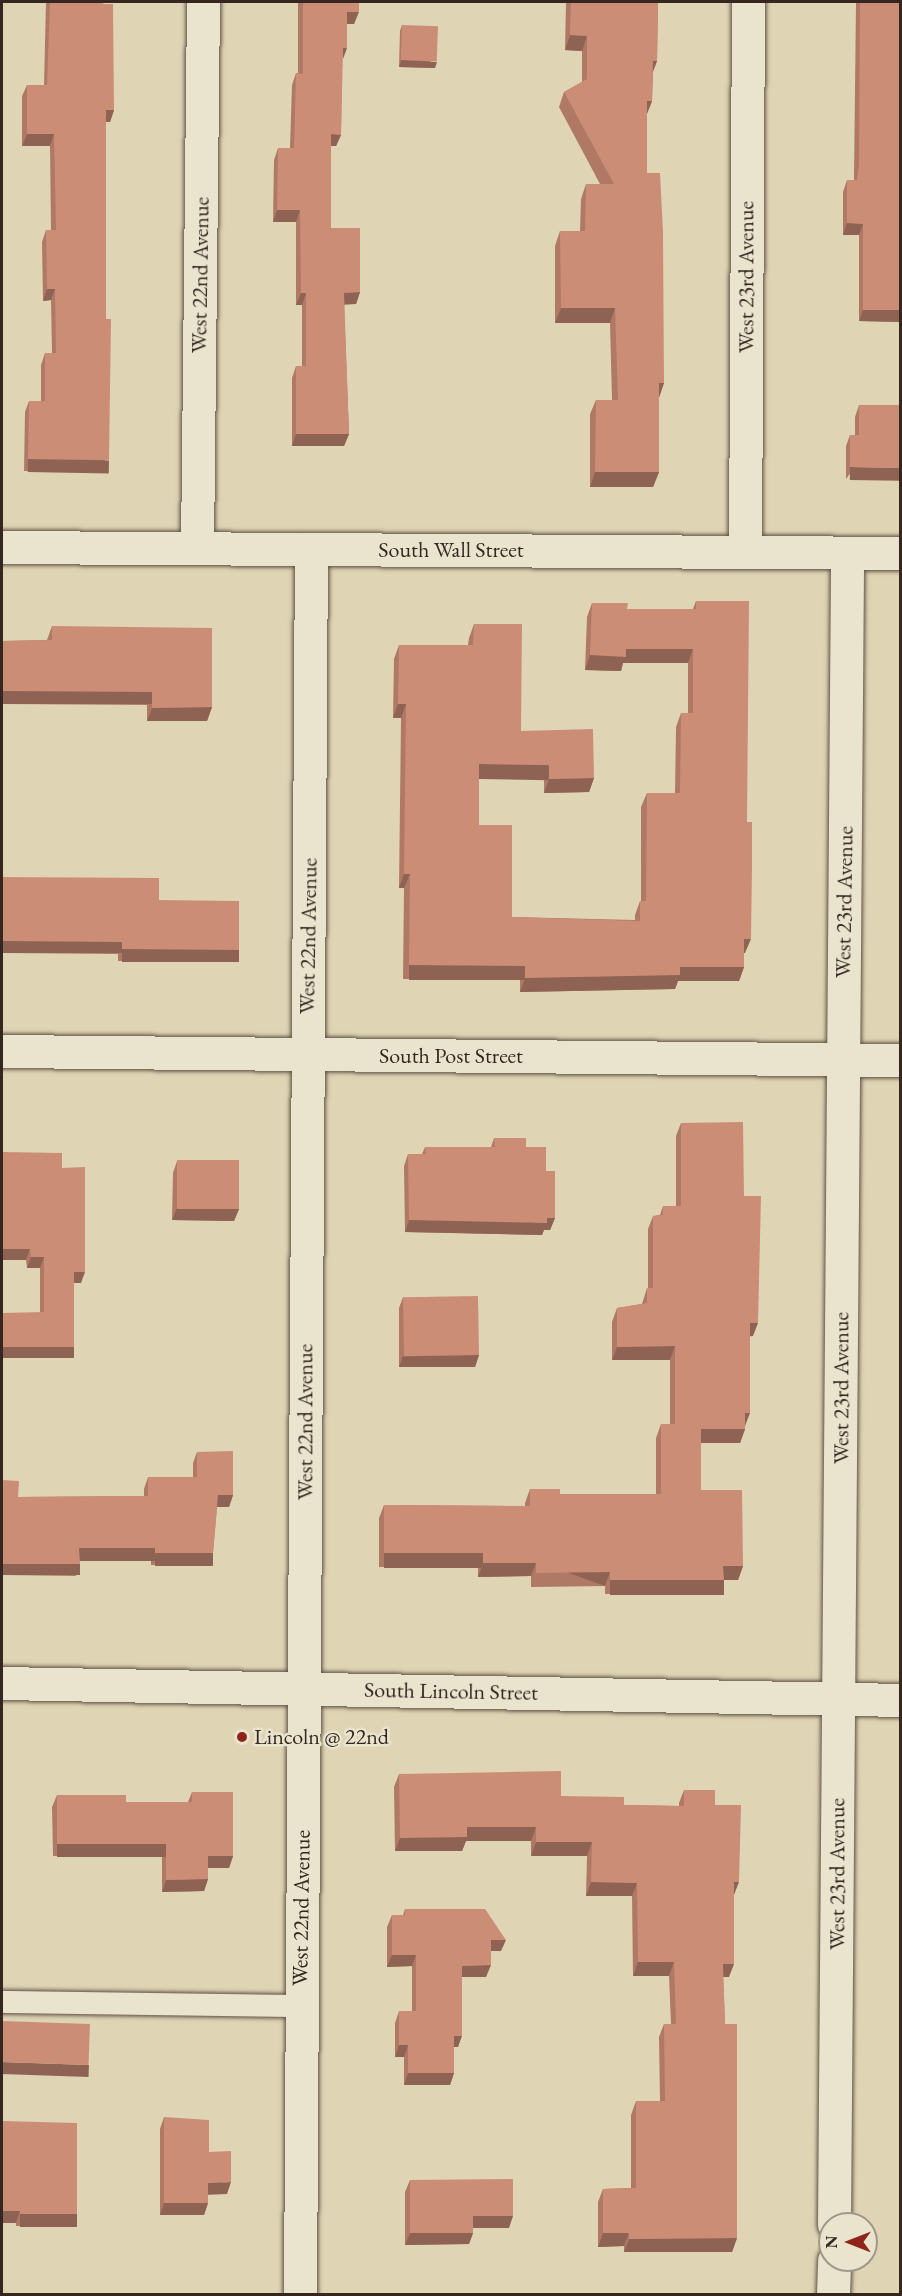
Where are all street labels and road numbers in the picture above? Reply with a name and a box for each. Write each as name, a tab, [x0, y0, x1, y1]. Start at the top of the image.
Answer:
street label: West 22nd Avenue	[185, 197, 215, 353]
street label: West 23rd Avenue	[733, 201, 759, 353]
street label: South Wall Street	[378, 537, 524, 563]
street label: West 23rd Avenue	[829, 826, 859, 978]
street label: West 22nd Avenue	[293, 858, 323, 1014]
street label: South Post Street	[379, 1043, 523, 1069]
street label: West 23rd Avenue	[828, 1312, 854, 1464]
street label: West 22nd Avenue	[292, 1344, 318, 1500]
street label: South Lincoln Street	[364, 1676, 538, 1706]
street label: West 23rd Avenue	[824, 1798, 850, 1950]
street label: West 22nd Avenue	[286, 1830, 316, 1986]

